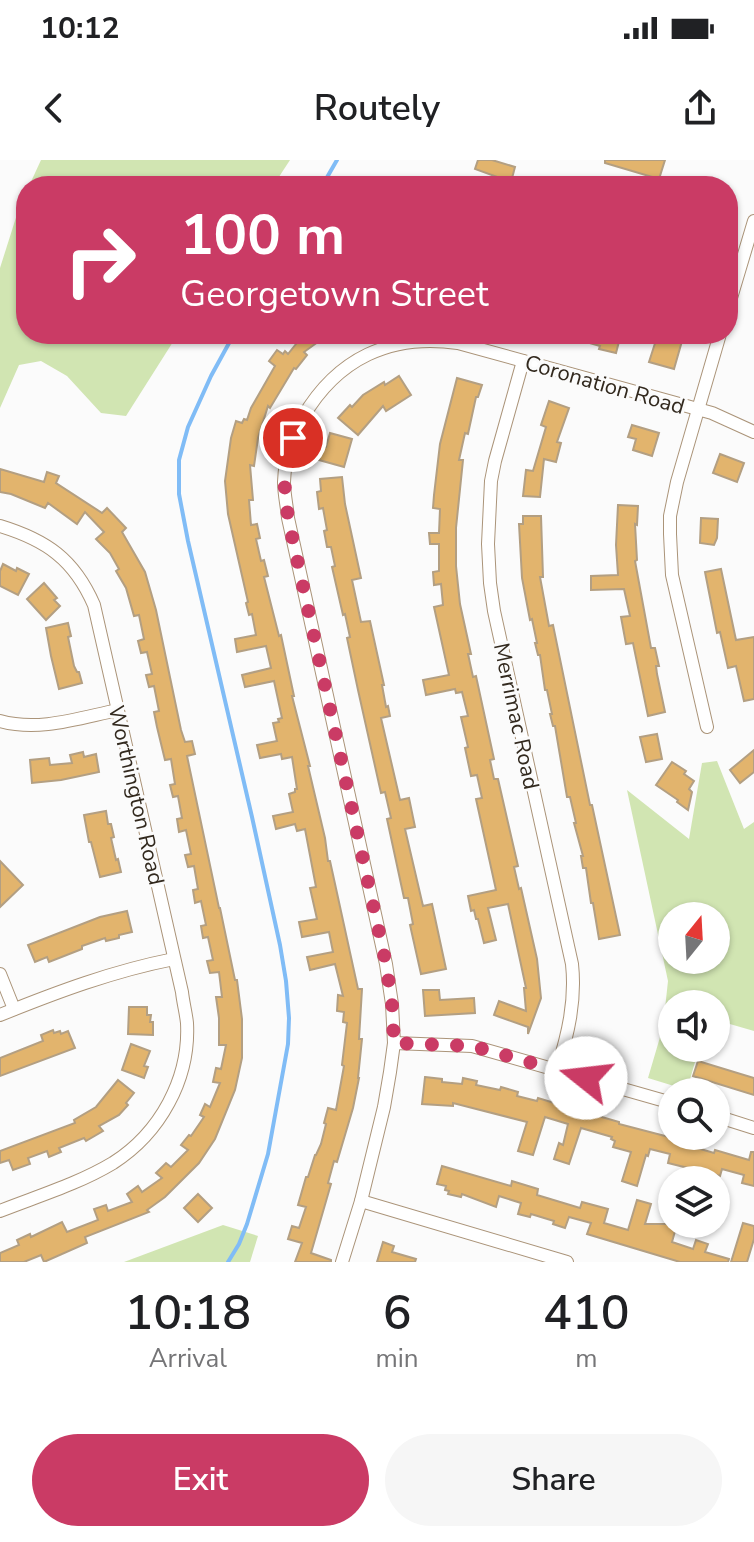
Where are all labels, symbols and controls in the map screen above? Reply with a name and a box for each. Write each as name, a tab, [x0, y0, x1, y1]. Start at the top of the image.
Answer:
text: 10:12	[40, 8, 119, 49]
text: Routely	[314, 84, 440, 133]
icon: back	[32, 86, 76, 130]
icon: share	[678, 86, 722, 130]
text: 100 m	[180, 197, 345, 274]
icon: right	[48, 208, 152, 312]
text: Georgetown Street	[180, 270, 489, 319]
street label: Coronation Road	[521, 348, 688, 422]
pin	[259, 404, 327, 472]
icon: arrive	[271, 416, 315, 460]
street label: Merrimac Road	[486, 640, 546, 792]
street label: Worthington Road	[101, 702, 171, 888]
north arrow	[658, 902, 730, 974]
map controls	[658, 902, 730, 1238]
button: sound	[658, 990, 730, 1062]
position arrow	[544, 1036, 628, 1120]
button: search	[658, 1078, 730, 1150]
button: layers	[658, 1166, 730, 1238]
text: 10:18	[124, 1280, 251, 1346]
text: 6	[383, 1280, 411, 1346]
text: 410	[543, 1280, 630, 1346]
text: Arrival	[149, 1341, 227, 1376]
text: min	[376, 1341, 419, 1376]
text: m	[575, 1341, 597, 1376]
button: Exit	[32, 1434, 369, 1526]
button: Share	[385, 1434, 722, 1526]

